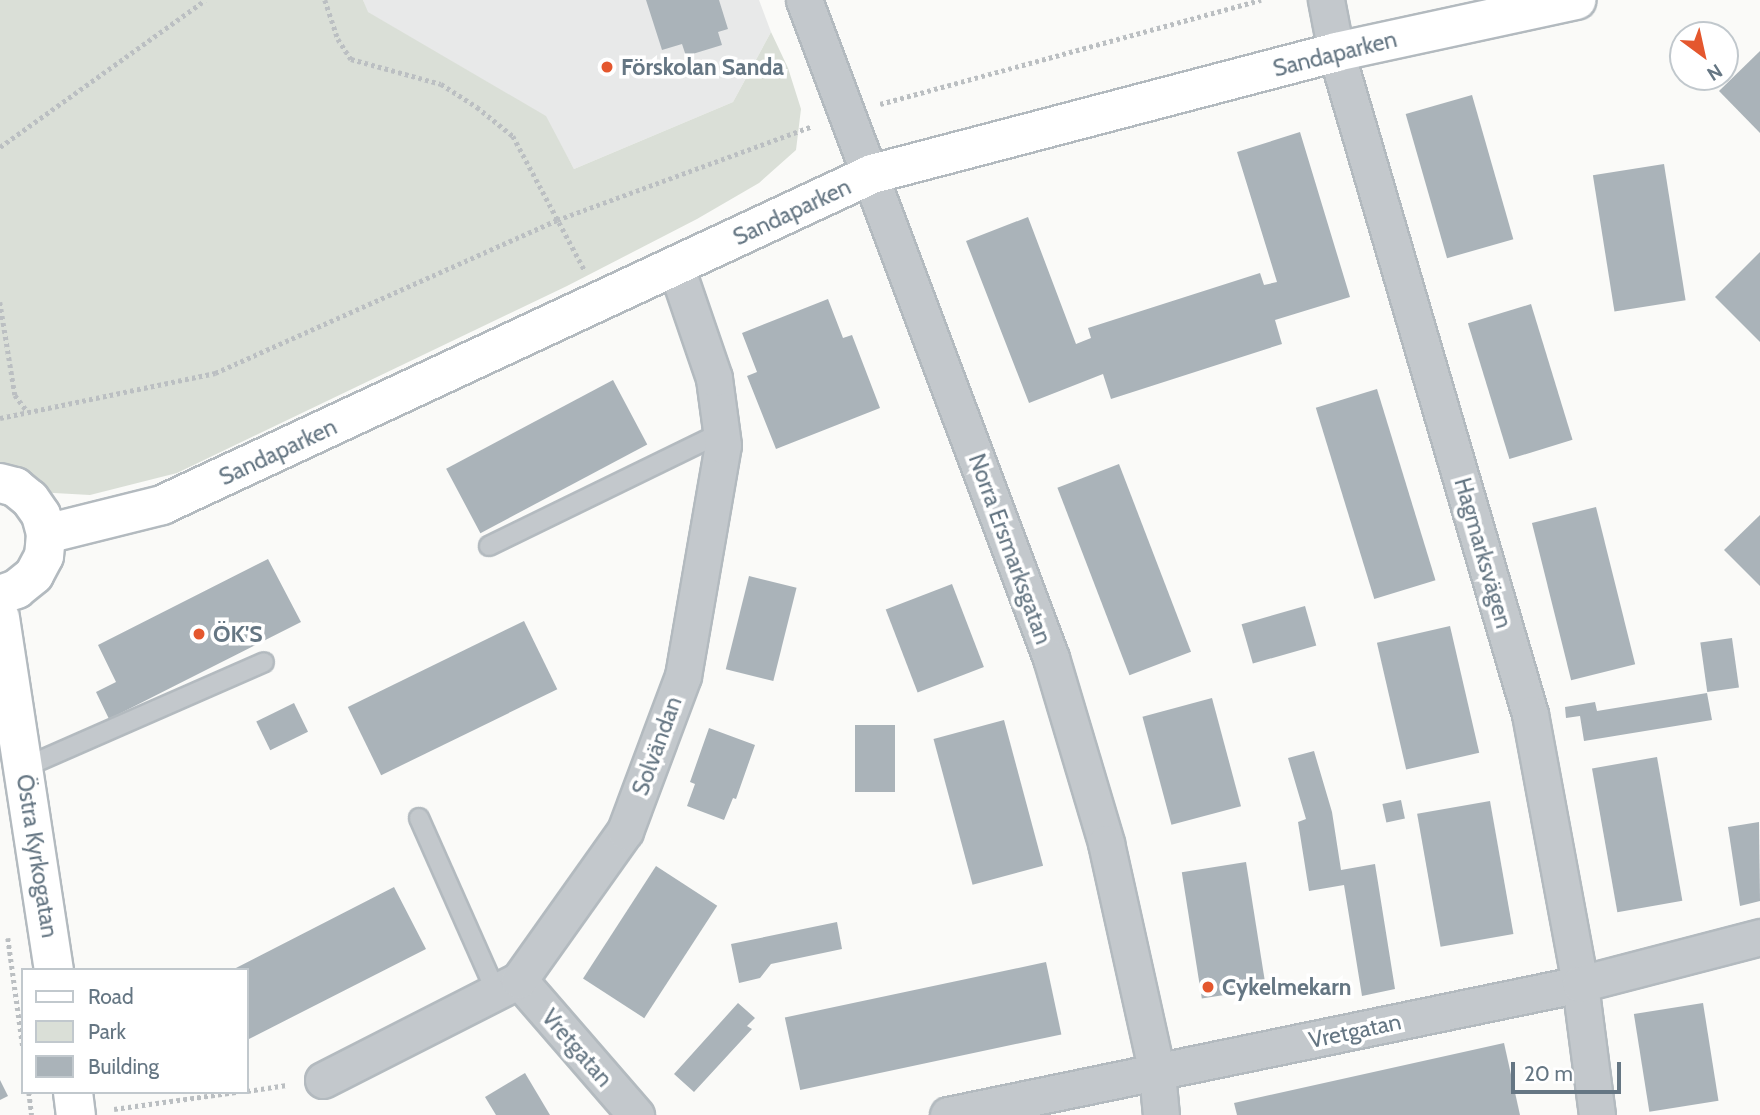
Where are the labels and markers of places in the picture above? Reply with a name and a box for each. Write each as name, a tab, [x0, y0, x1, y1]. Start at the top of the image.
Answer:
place label: Förskolan Sanda	[621, 53, 784, 81]
marker: Förskolan Sanda	[599, 59, 615, 75]
place label: ÖK'S	[213, 620, 262, 648]
marker: ÖK'S	[191, 626, 207, 642]
place label: Cykelmekarn	[1222, 973, 1352, 1001]
marker: Cykelmekarn	[1200, 979, 1216, 995]

